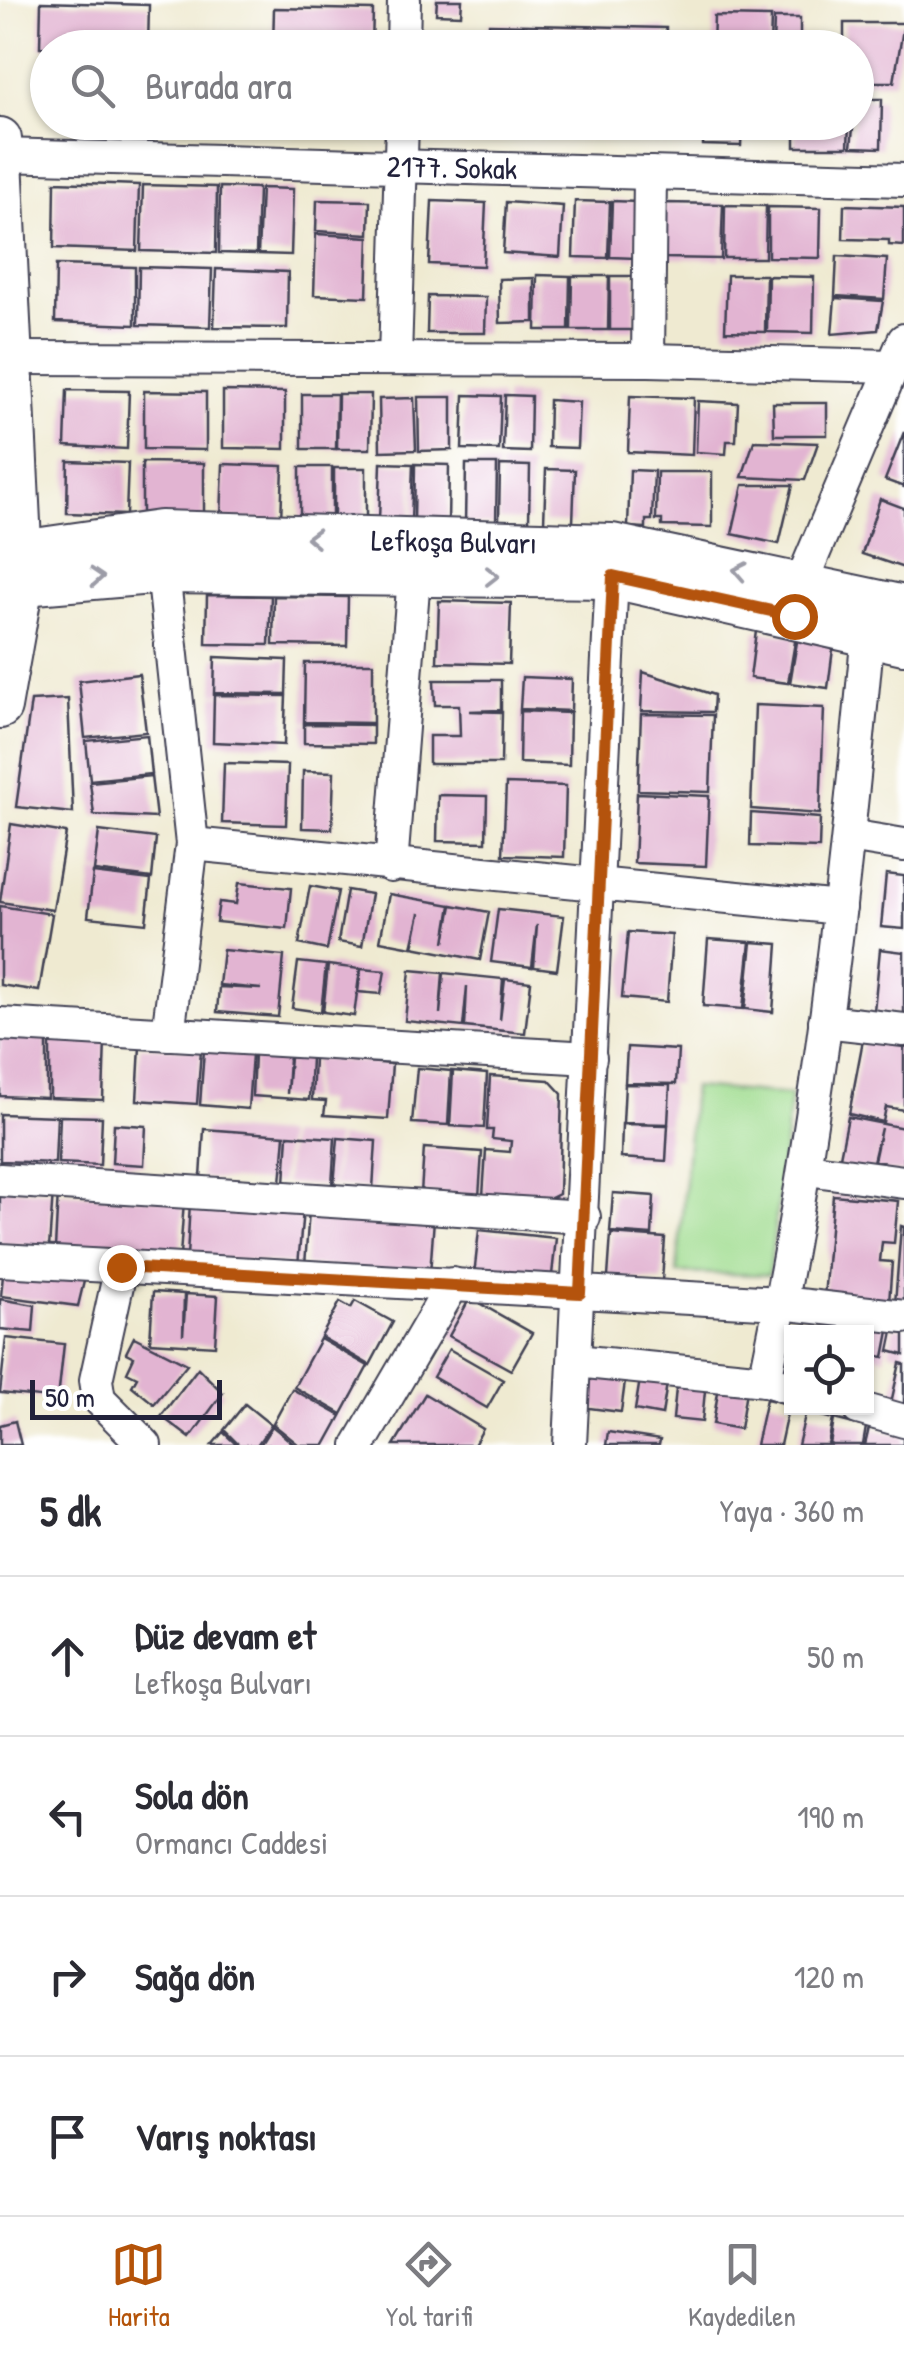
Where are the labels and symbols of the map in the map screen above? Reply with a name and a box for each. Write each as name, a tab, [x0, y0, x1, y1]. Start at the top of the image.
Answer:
street label: 2177. Sokak	[386, 146, 518, 188]
street label: Lefkoşa Bulvarı	[371, 520, 537, 562]
one-way arrow	[305, 527, 321, 548]
one-way arrow	[732, 561, 749, 582]
one-way arrow	[484, 566, 500, 587]
one-way arrow	[90, 567, 106, 589]
route start	[772, 594, 818, 640]
route end	[99, 1245, 145, 1291]
scale bar	[30, 1375, 222, 1420]

